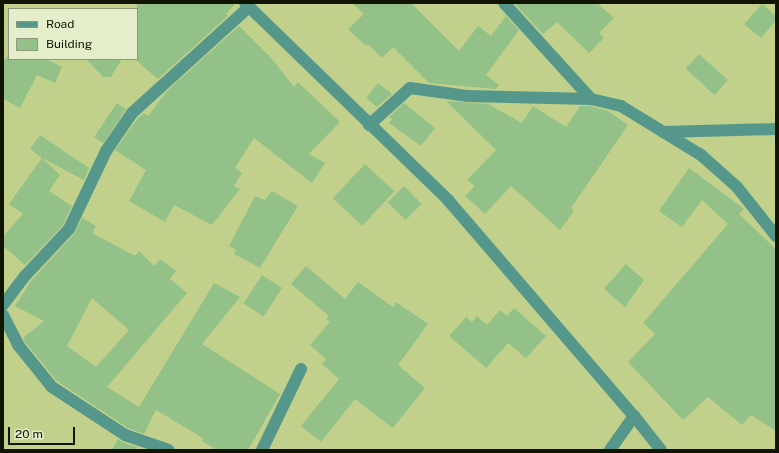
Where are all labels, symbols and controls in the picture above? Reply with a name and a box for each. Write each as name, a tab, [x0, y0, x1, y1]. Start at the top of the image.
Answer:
legend	[8, 8, 138, 60]
text: Road	[46, 17, 74, 31]
text: Building	[46, 37, 92, 51]
scale bar	[10, 419, 77, 445]
text: 20 m	[15, 427, 43, 441]

